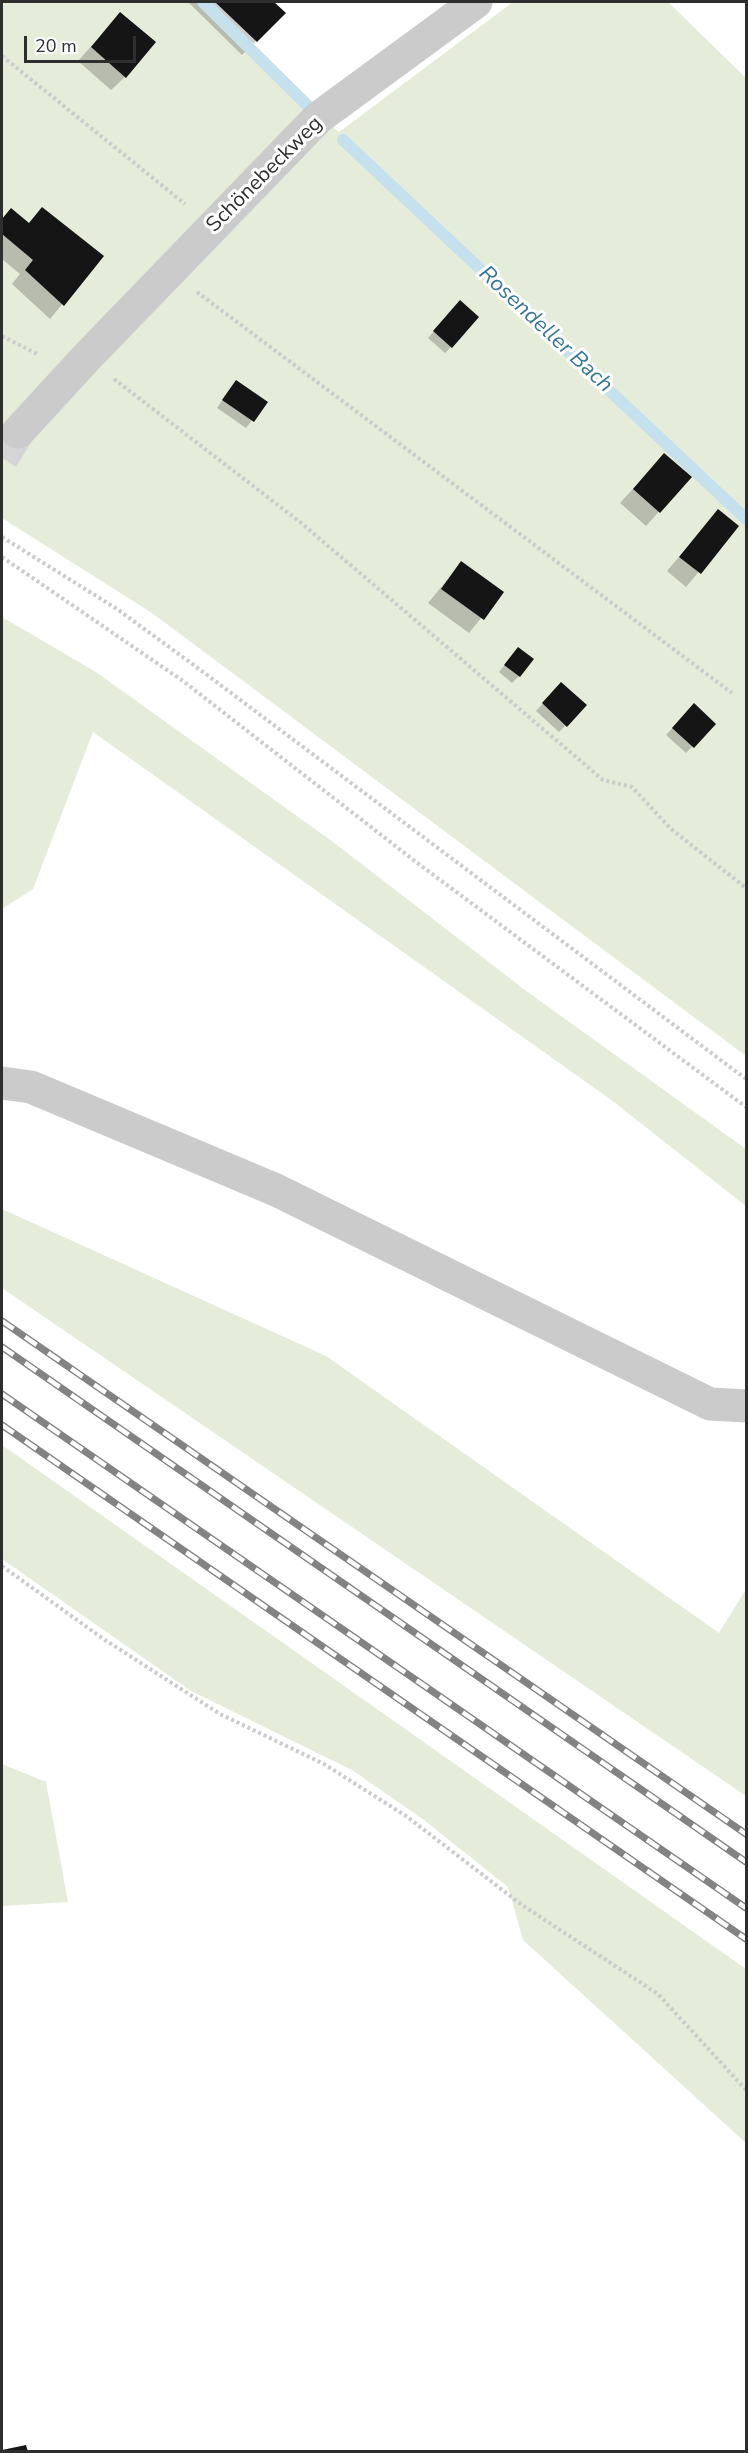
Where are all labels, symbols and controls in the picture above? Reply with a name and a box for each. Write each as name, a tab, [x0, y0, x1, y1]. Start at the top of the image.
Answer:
scale bar	[27, 24, 140, 62]
text: 20 m	[35, 34, 77, 58]
street label: Schönebeckweg	[202, 112, 328, 238]
water label: Rosendeller Bach	[473, 261, 617, 399]

